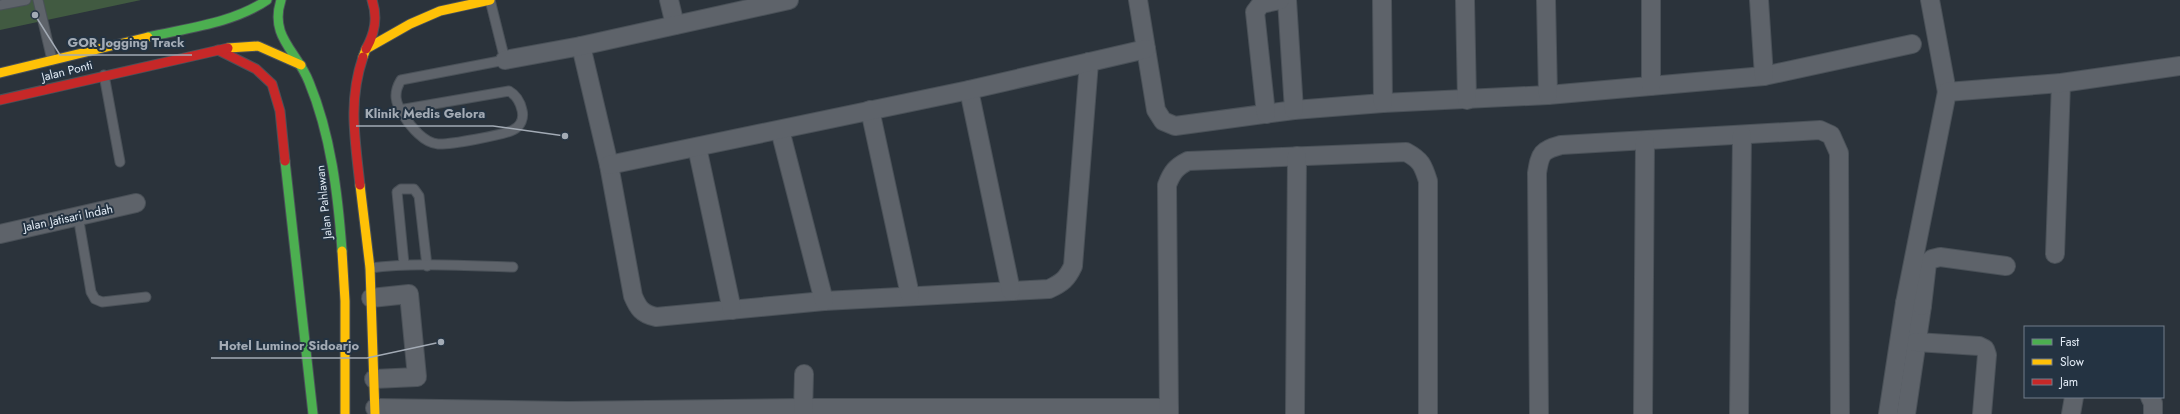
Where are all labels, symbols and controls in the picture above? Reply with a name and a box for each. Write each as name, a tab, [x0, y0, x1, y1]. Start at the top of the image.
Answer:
callout: GOR Jogging Track	[60, 30, 192, 55]
text: GOR Jogging Track	[68, 33, 185, 52]
street label: Jalan Ponti	[38, 56, 94, 87]
callout: Klinik Medis Gelora	[356, 101, 493, 126]
text: Klinik Medis Gelora	[365, 104, 485, 123]
street label: Jalan Pahlawan	[311, 164, 337, 242]
street label: Jalan Jatisari Indah	[19, 200, 115, 237]
legend	[2024, 326, 2164, 398]
callout: Hotel Luminor Sidoarjo	[211, 333, 367, 358]
text: Fast	[2060, 333, 2079, 351]
text: Hotel Luminor Sidoarjo	[219, 336, 360, 355]
text: Slow	[2060, 353, 2085, 371]
text: Jam	[2058, 373, 2078, 391]

